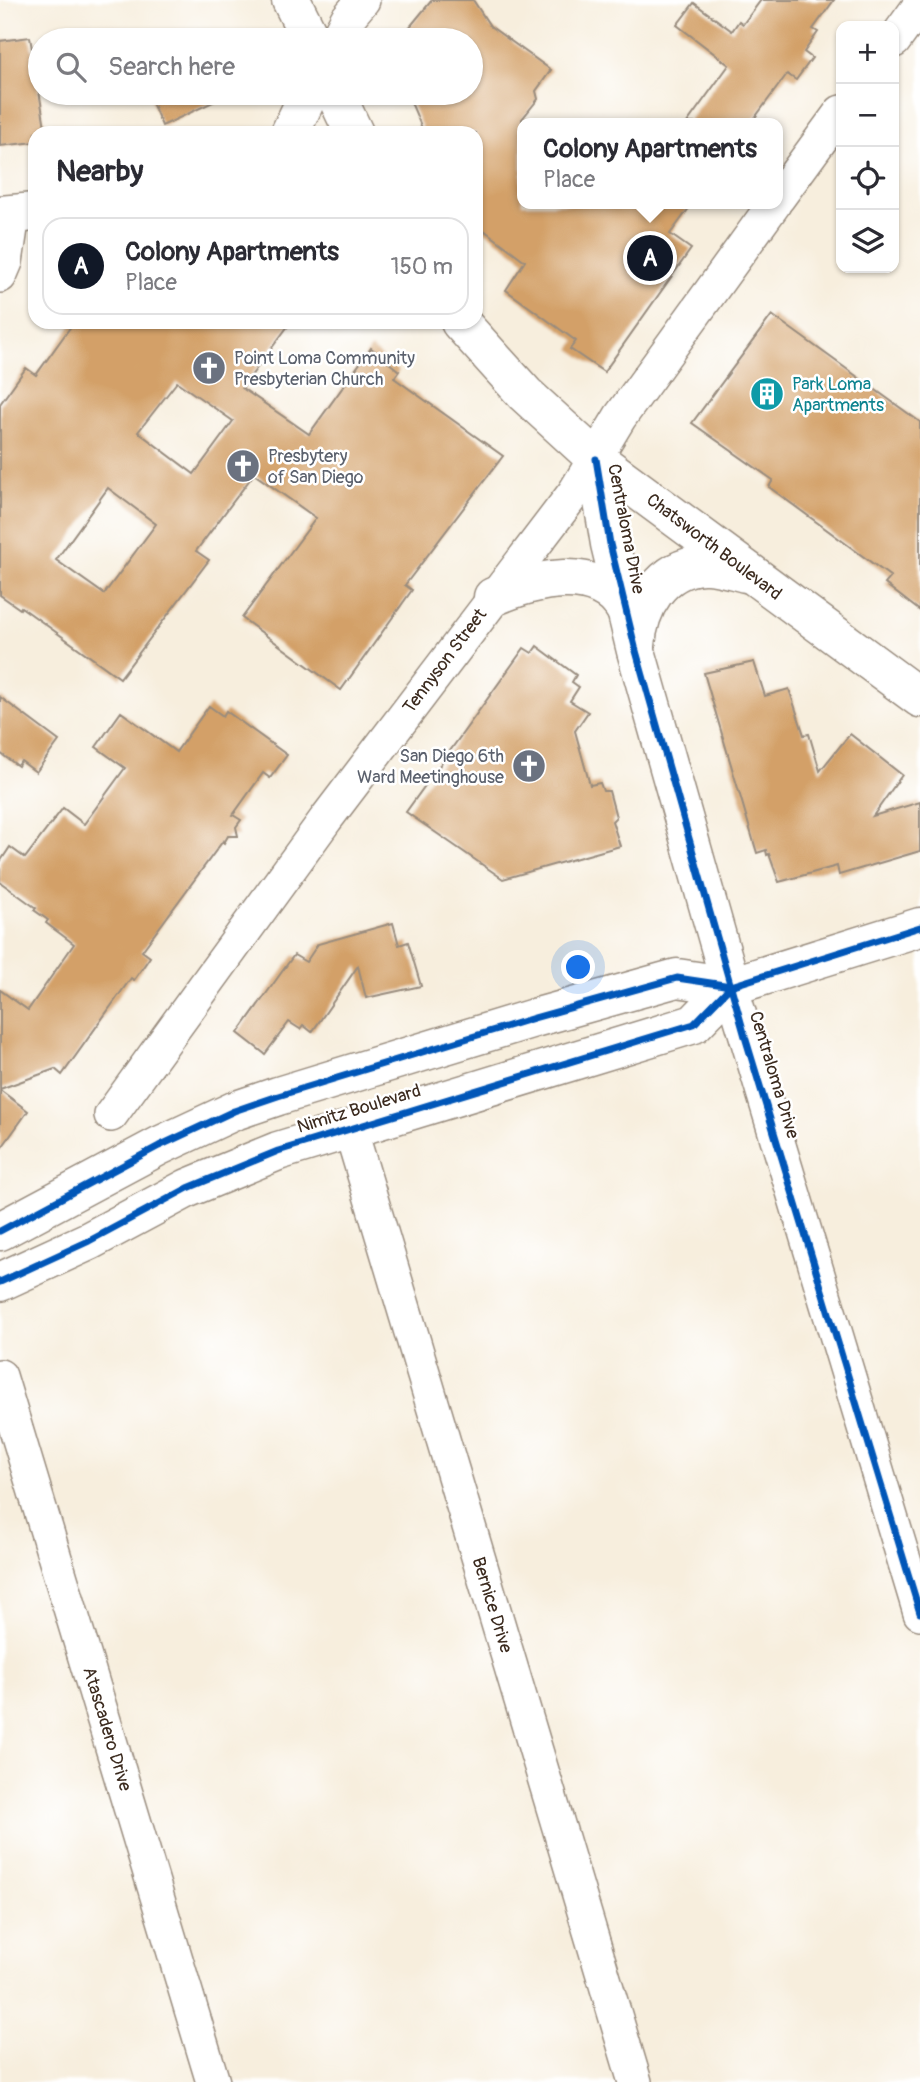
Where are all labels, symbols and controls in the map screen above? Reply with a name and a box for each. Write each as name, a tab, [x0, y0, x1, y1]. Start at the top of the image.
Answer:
map controls	[836, 21, 899, 273]
button: +	[836, 21, 899, 84]
search box	[28, 28, 483, 105]
icon: search	[52, 48, 90, 86]
text: Search here	[108, 51, 235, 83]
button: −	[836, 84, 899, 147]
popup	[517, 118, 783, 209]
text: Colony Apartments	[543, 133, 757, 165]
button: locate	[836, 147, 899, 210]
text: Nearby	[56, 153, 143, 190]
text: Place	[543, 165, 595, 194]
button: layers	[836, 210, 899, 273]
pin: A	[627, 232, 673, 284]
text: Colony Apartments	[125, 236, 339, 268]
text: A	[74, 252, 88, 281]
text: 150 m	[390, 252, 453, 281]
text: Place	[125, 268, 177, 297]
place label: Point Loma Community Presbyterian Church	[234, 347, 415, 391]
church icon: Point Loma Community Presbyterian Church	[190, 349, 228, 387]
place label: Park Loma Apartments	[792, 373, 884, 417]
building icon: Park Loma Apartments	[748, 375, 786, 413]
place label: Presbytery of San Diego	[268, 445, 364, 489]
church icon: Presbytery of San Diego	[224, 447, 262, 485]
street label: Centraloma Drive	[602, 462, 650, 596]
street label: Chatsworth Boulevard	[642, 488, 786, 606]
street label: Tennyson Street	[398, 603, 492, 718]
place label: San Diego 6th Ward Meetinghouse	[357, 745, 504, 789]
church icon: San Diego 6th Ward Meetinghouse	[510, 747, 548, 785]
your location	[561, 950, 595, 984]
street label: Centraloma Drive	[744, 1009, 804, 1141]
street label: Nimitz Boulevard	[294, 1079, 424, 1139]
street label: Bernice Drive	[466, 1554, 518, 1656]
street label: Atascadero Drive	[77, 1664, 137, 1794]

